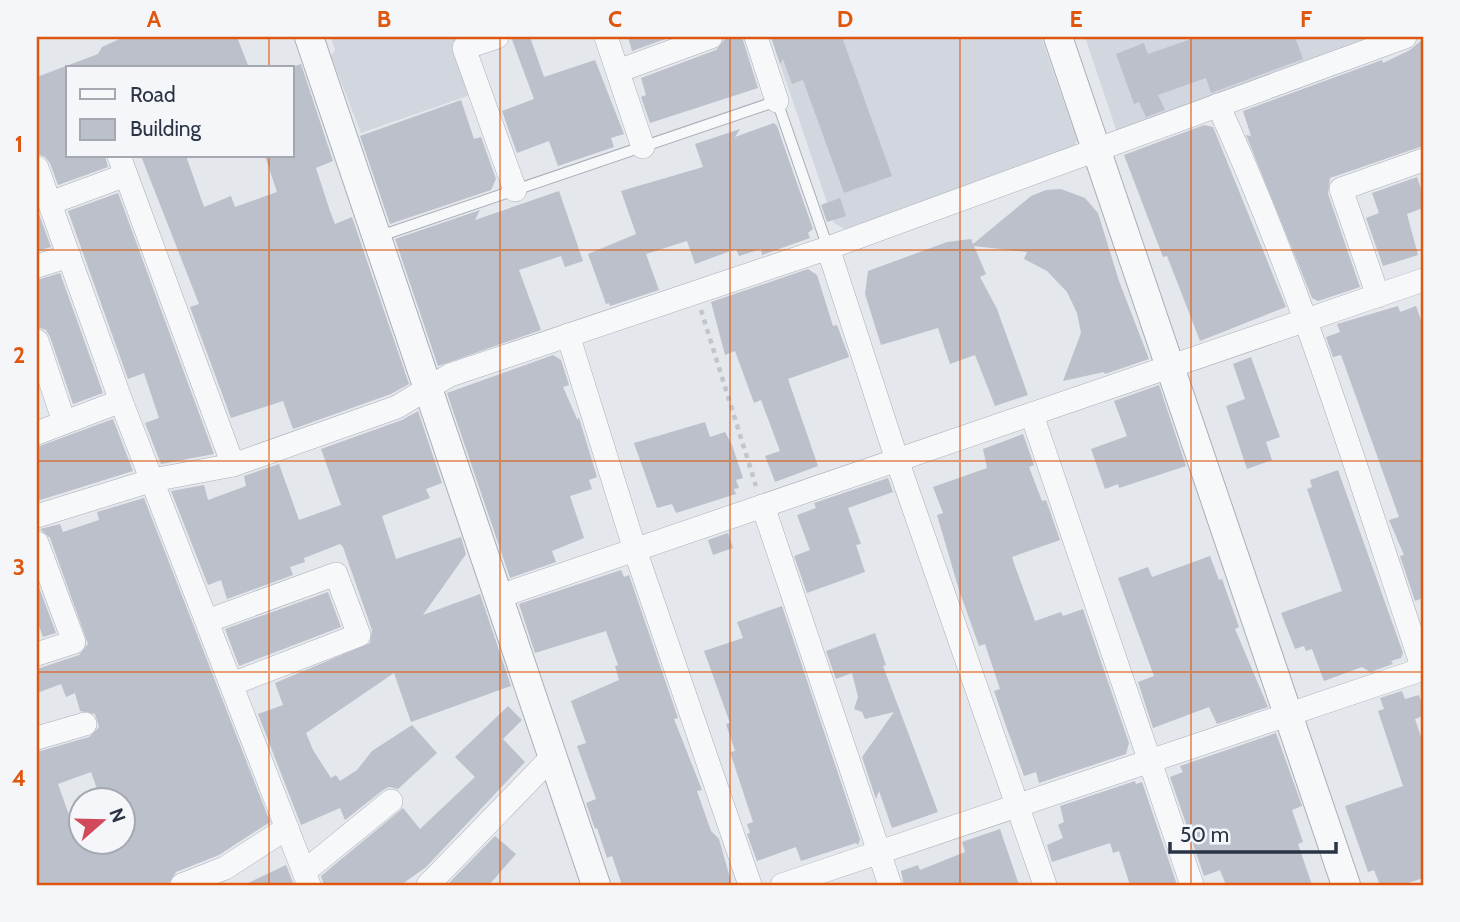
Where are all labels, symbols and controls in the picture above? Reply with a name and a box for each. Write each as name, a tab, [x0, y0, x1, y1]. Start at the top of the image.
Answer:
text: A	[147, 5, 162, 33]
text: B	[377, 5, 391, 33]
text: C	[608, 5, 622, 33]
text: D	[837, 5, 853, 33]
text: E	[1069, 5, 1083, 33]
text: F	[1300, 5, 1312, 33]
legend	[66, 66, 294, 158]
text: Road	[130, 82, 176, 107]
text: Building	[130, 116, 202, 141]
text: 1	[15, 130, 23, 158]
text: 2	[13, 341, 25, 369]
text: 3	[13, 553, 25, 581]
text: 4	[12, 764, 26, 792]
north arrow	[66, 786, 136, 856]
text: N	[104, 805, 131, 826]
scale bar	[1170, 810, 1336, 854]
text: 50 m	[1180, 822, 1229, 847]

